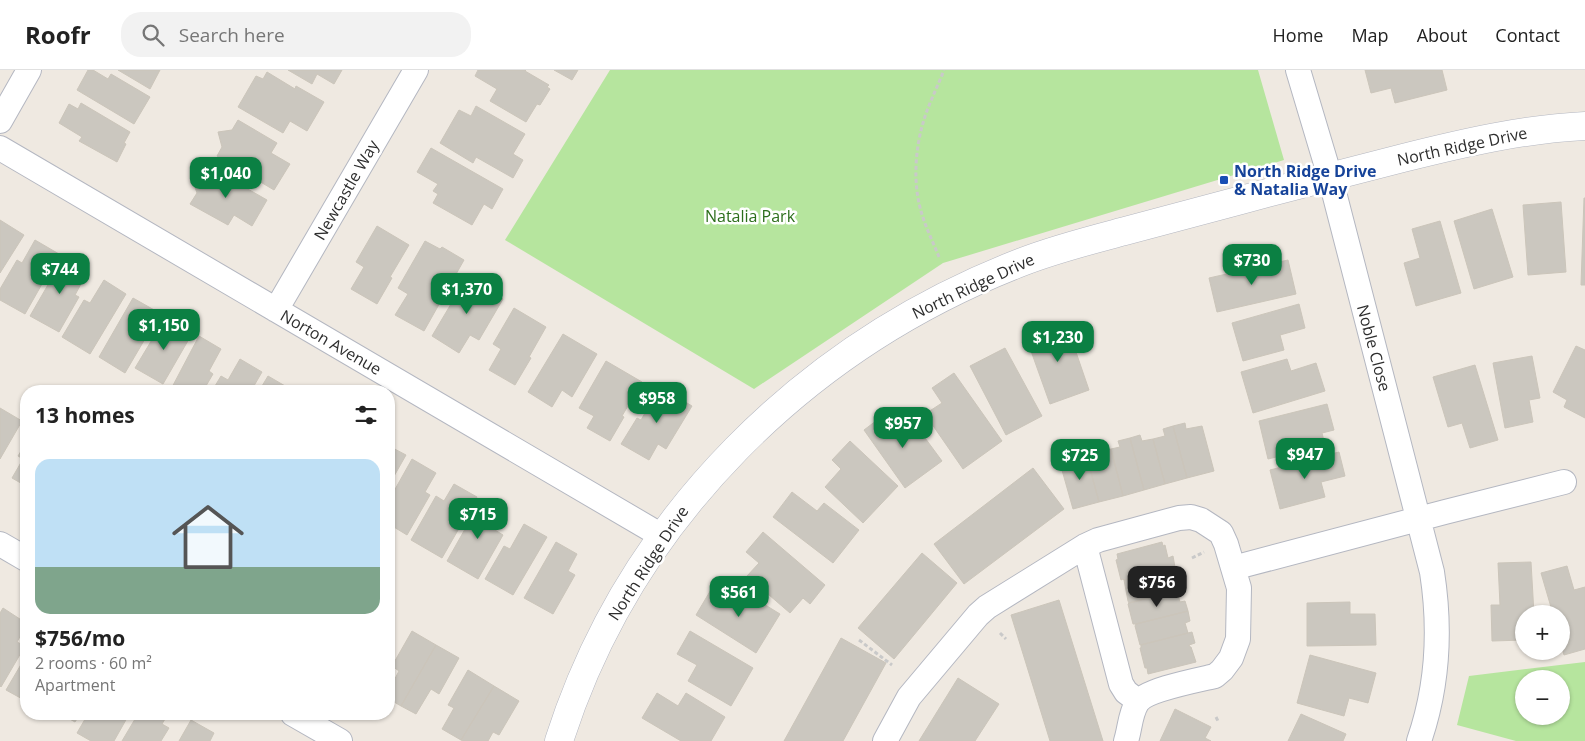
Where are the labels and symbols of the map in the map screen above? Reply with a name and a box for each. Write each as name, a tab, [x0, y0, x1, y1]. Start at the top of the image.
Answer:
street label: North Ridge Drive	[1395, 121, 1529, 171]
street label: Newcastle Way	[308, 135, 384, 244]
pin: $1,040	[185, 156, 267, 199]
place label: North Ridge Drive & Natalia Way	[1234, 160, 1377, 200]
marker: North Ridge Drive & Natalia Way	[1218, 174, 1230, 186]
park label: Natalia Park	[705, 205, 796, 227]
pin: $730	[1222, 244, 1282, 286]
street label: North Ridge Drive	[908, 248, 1038, 324]
pin: $744	[30, 252, 90, 295]
pin: $1,370	[426, 272, 508, 315]
street label: Noble Close	[1352, 302, 1396, 394]
street label: Norton Avenue	[276, 304, 386, 380]
pin: $1,150	[123, 308, 205, 351]
pin: $1,230	[1017, 320, 1099, 363]
pin: $958	[627, 382, 687, 424]
pin: $957	[873, 406, 933, 449]
pin: $725	[1050, 438, 1110, 481]
pin: $947	[1275, 438, 1335, 480]
pin: $715	[448, 498, 508, 540]
street label: North Ridge Drive	[603, 501, 693, 625]
pin: $756	[1127, 566, 1187, 608]
pin: $561	[709, 576, 769, 618]

